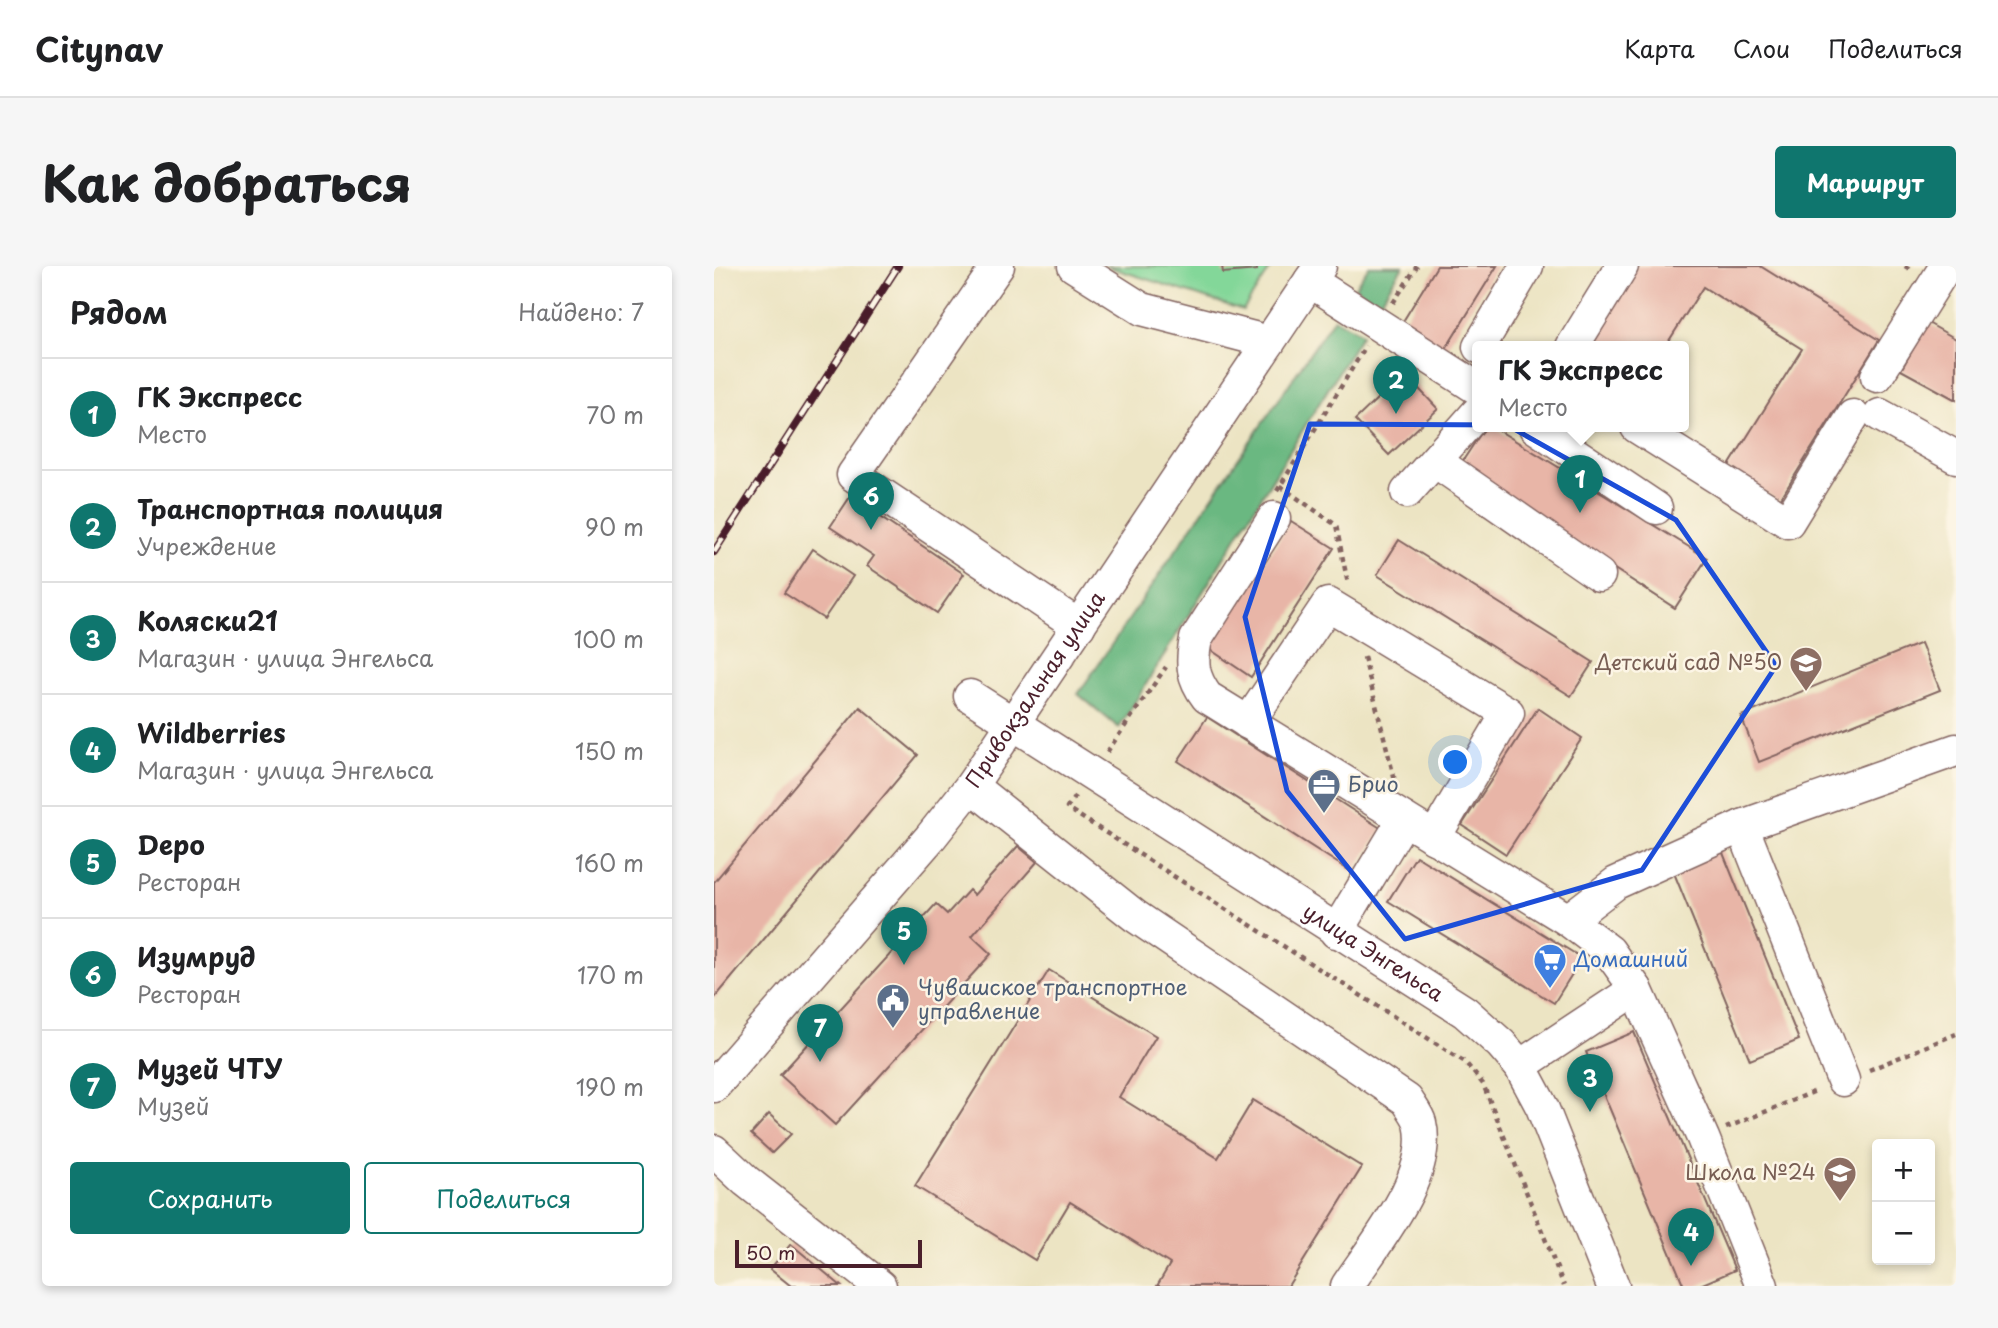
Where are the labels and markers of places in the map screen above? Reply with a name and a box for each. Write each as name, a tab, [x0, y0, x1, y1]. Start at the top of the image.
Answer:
pin: 2	[1373, 356, 1419, 414]
pin: 1	[1557, 455, 1603, 513]
pin: 6	[848, 472, 894, 530]
school or university icon: Детский сад №50	[1787, 644, 1825, 693]
place label: Детский сад №50	[1594, 645, 1782, 677]
office icon: Брио	[1305, 766, 1343, 815]
place label: Брио	[1348, 767, 1399, 799]
pin: 5	[881, 907, 927, 965]
supermarket icon: Домашний	[1531, 941, 1569, 990]
place label: Домашний	[1573, 942, 1688, 974]
place label: Чувашское транспортное управление	[918, 970, 1188, 1026]
public building icon: Чувашское транспортное управление	[874, 981, 912, 1030]
pin: 7	[797, 1004, 843, 1062]
pin: 3	[1567, 1054, 1613, 1112]
school or university icon: Школа №24	[1821, 1154, 1859, 1203]
place label: Школа №24	[1685, 1155, 1816, 1187]
pin: 4	[1668, 1208, 1714, 1266]

